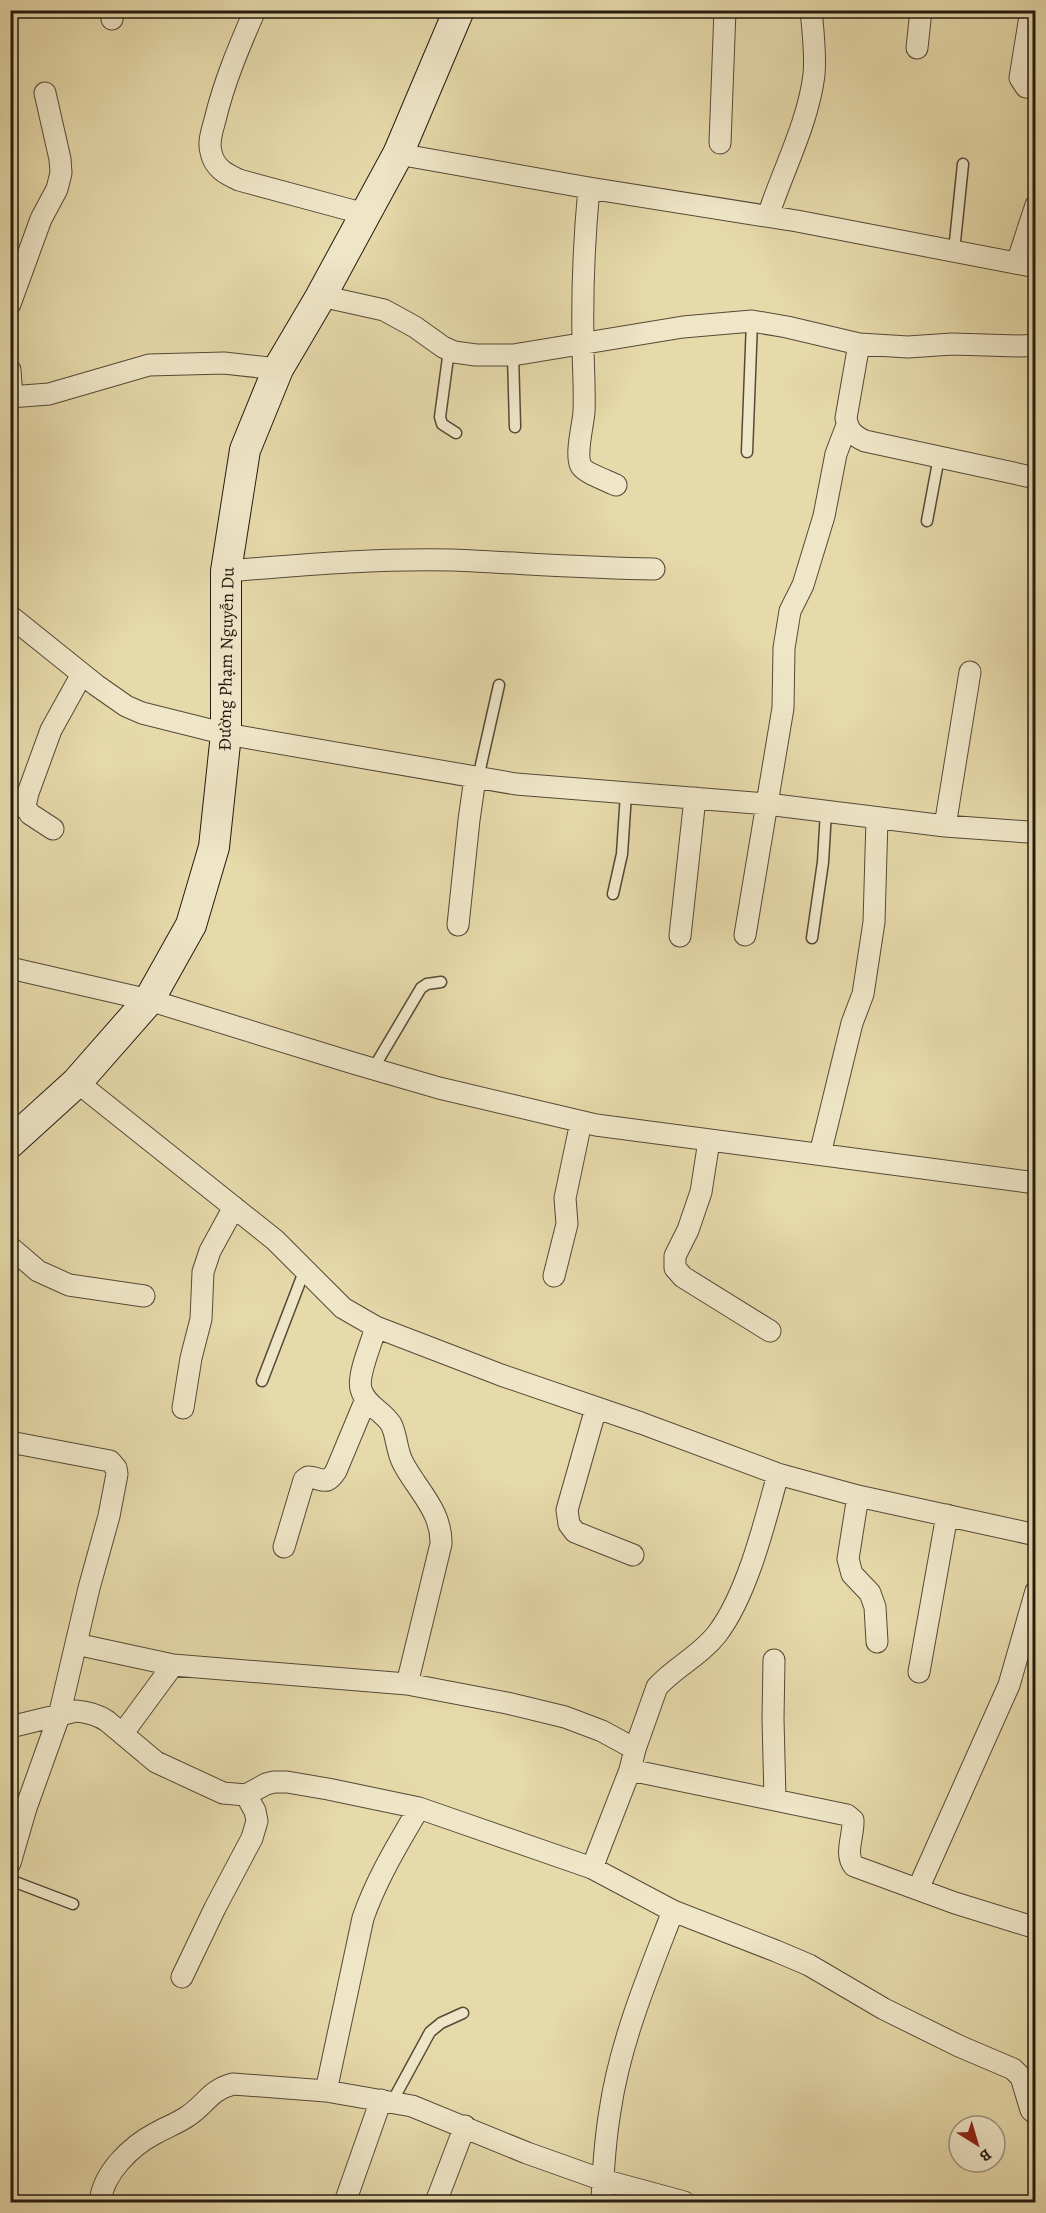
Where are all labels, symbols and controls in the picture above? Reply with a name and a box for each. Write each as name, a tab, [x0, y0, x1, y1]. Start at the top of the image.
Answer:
street label: Đường Phạm Nguyễn Du	[212, 567, 240, 751]
north arrow	[947, 2114, 1007, 2174]
text: B	[975, 2143, 996, 2167]

